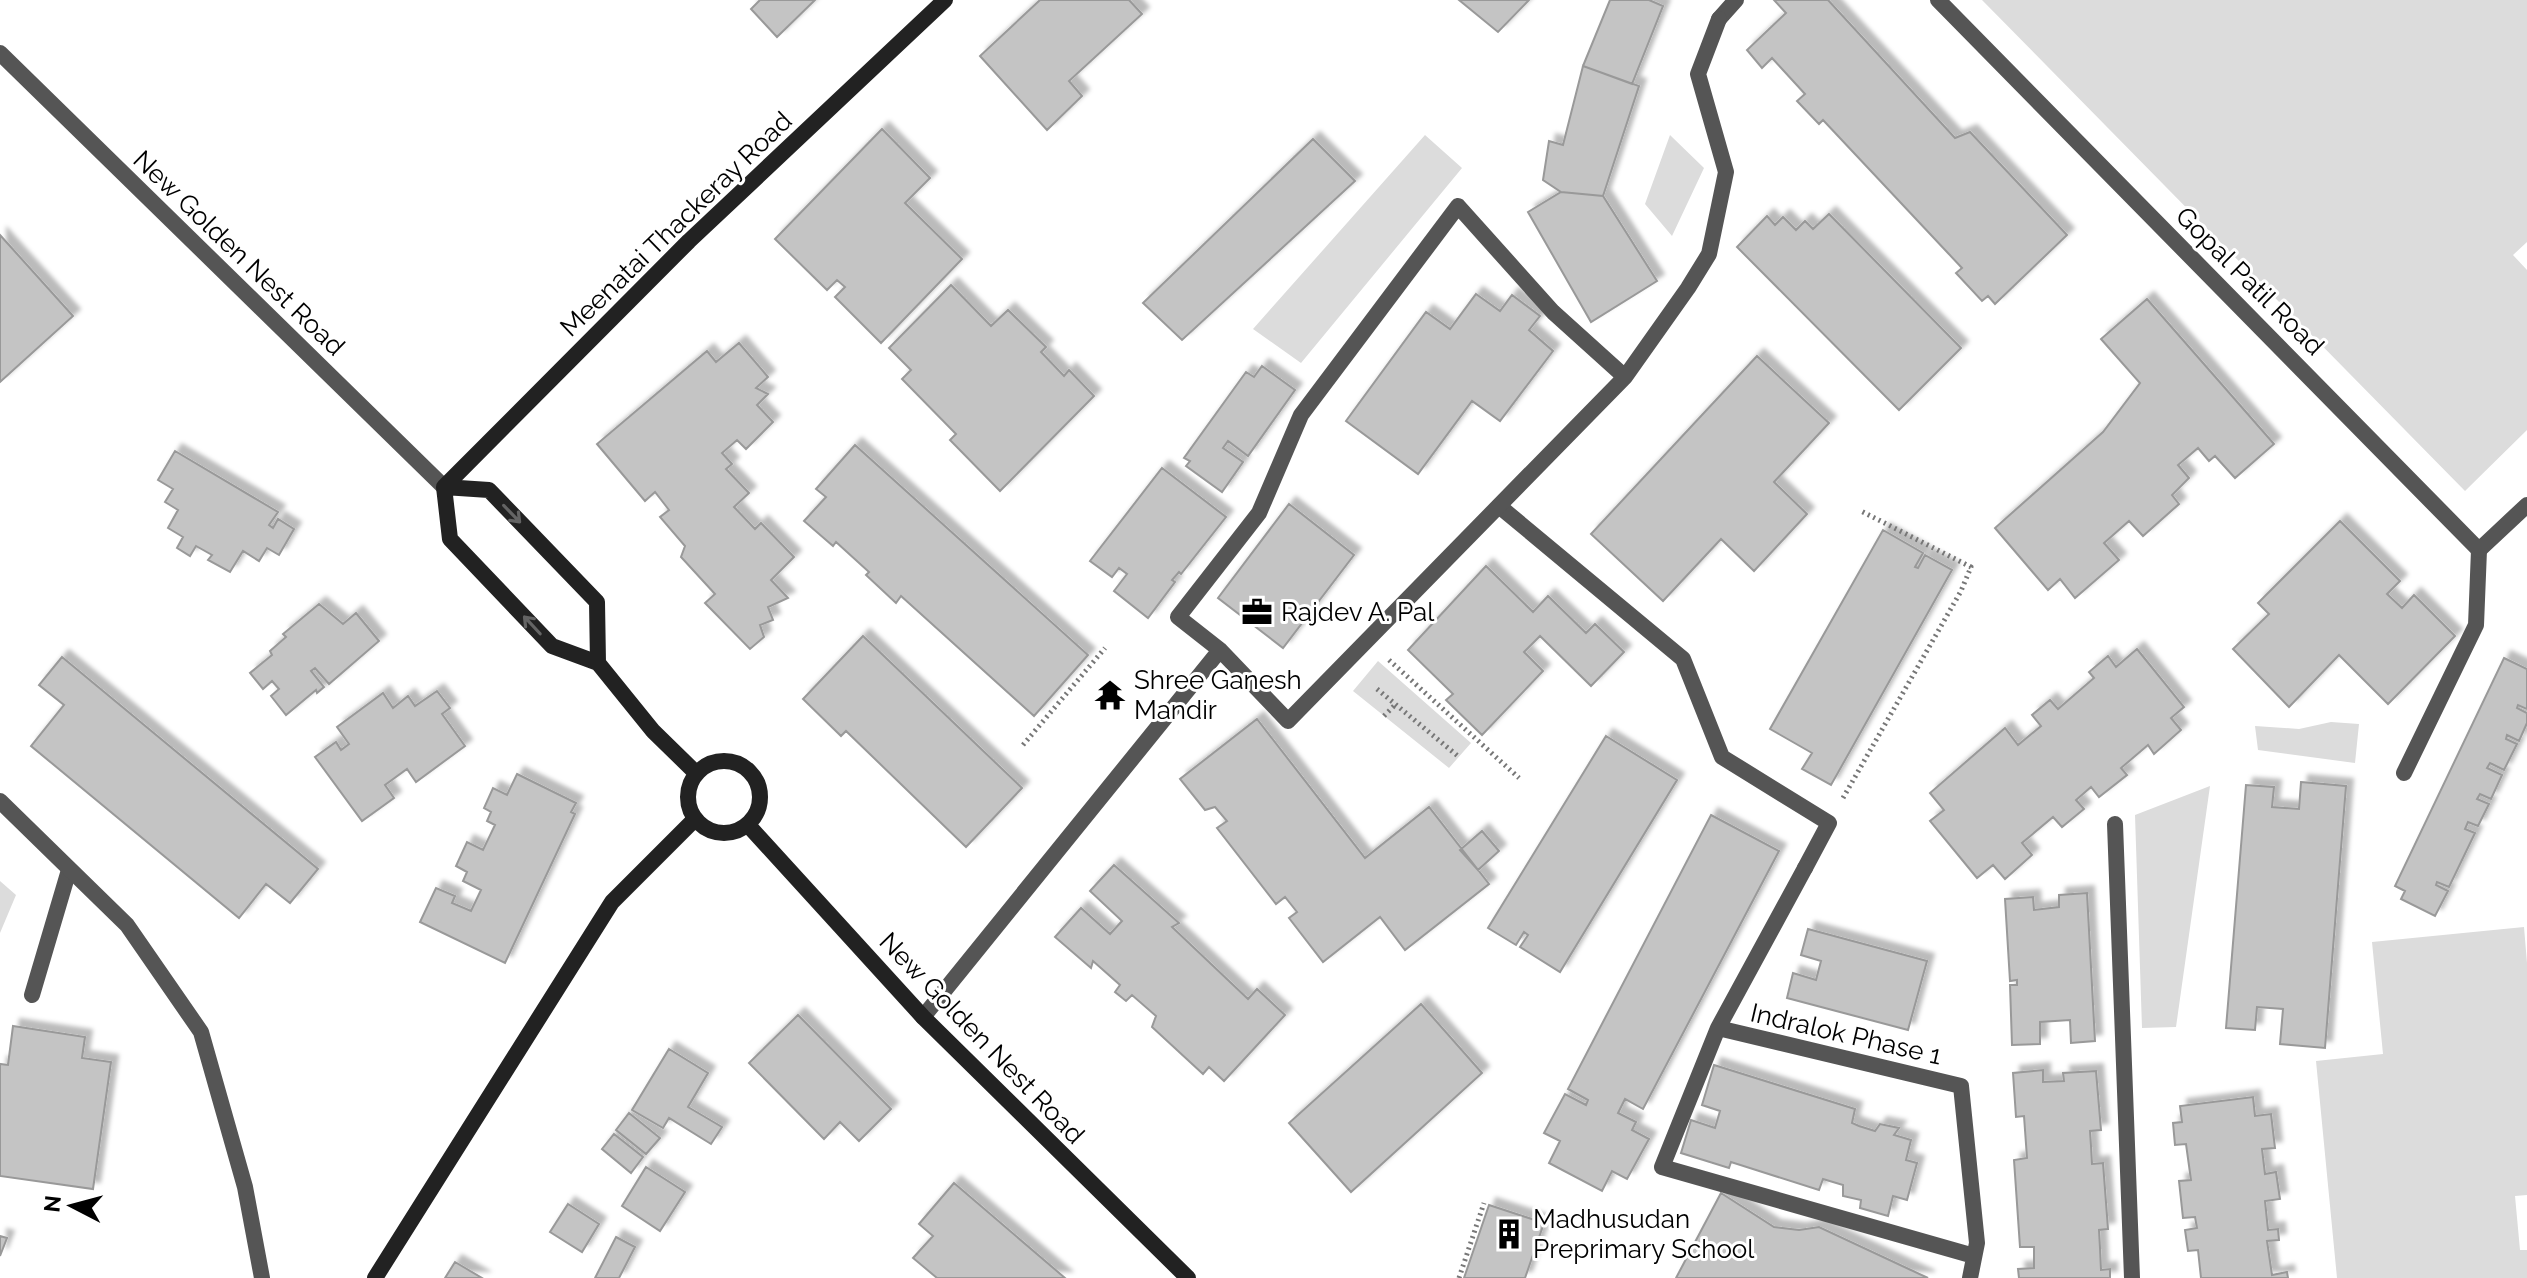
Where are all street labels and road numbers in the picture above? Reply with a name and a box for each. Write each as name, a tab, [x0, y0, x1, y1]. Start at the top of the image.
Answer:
street label: Meenatai Thackeray Road	[554, 106, 798, 342]
street label: New Golden Nest Road	[127, 144, 351, 362]
street label: Gopal Patil Road	[2170, 201, 2330, 361]
street label: New Golden Nest Road	[873, 926, 1091, 1150]
street label: Indralok Phase 1	[1748, 997, 1944, 1071]

